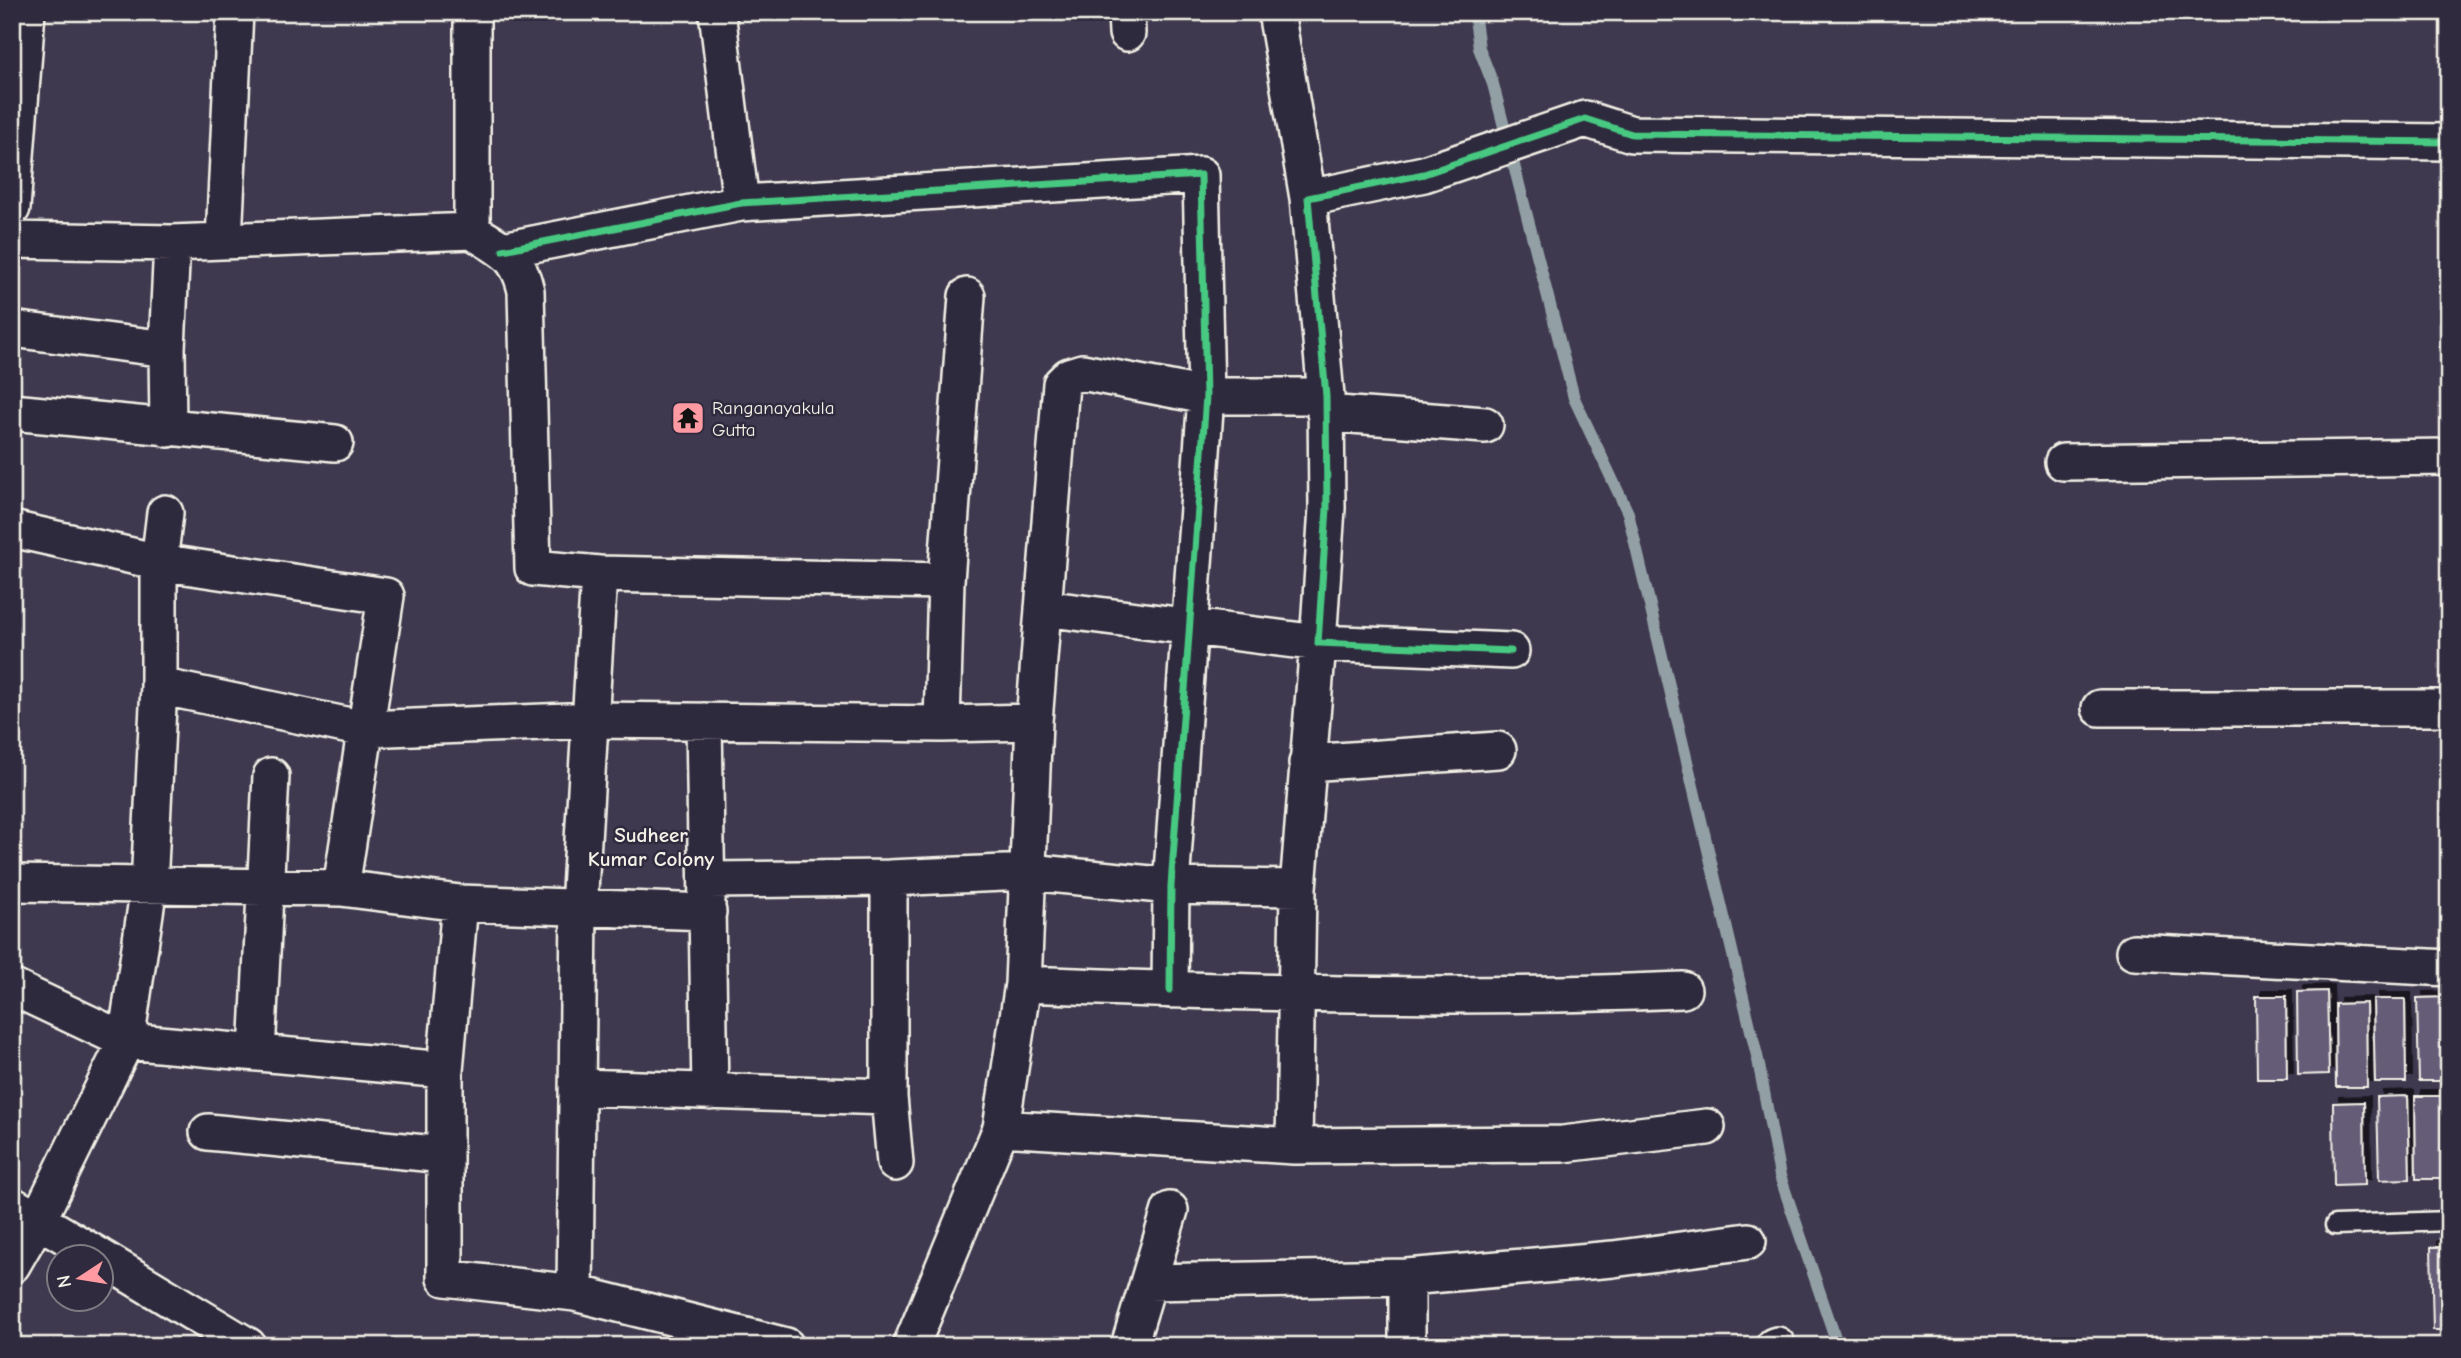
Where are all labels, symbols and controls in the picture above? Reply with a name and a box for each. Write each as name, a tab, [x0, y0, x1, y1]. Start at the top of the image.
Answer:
place label: Ranganayakula Gutta	[712, 397, 834, 441]
temple icon: Ranganayakula Gutta	[669, 399, 707, 437]
district label: Sudheer Kumar Colony	[588, 823, 715, 871]
north arrow	[46, 1242, 116, 1312]
text: N	[52, 1273, 76, 1290]

